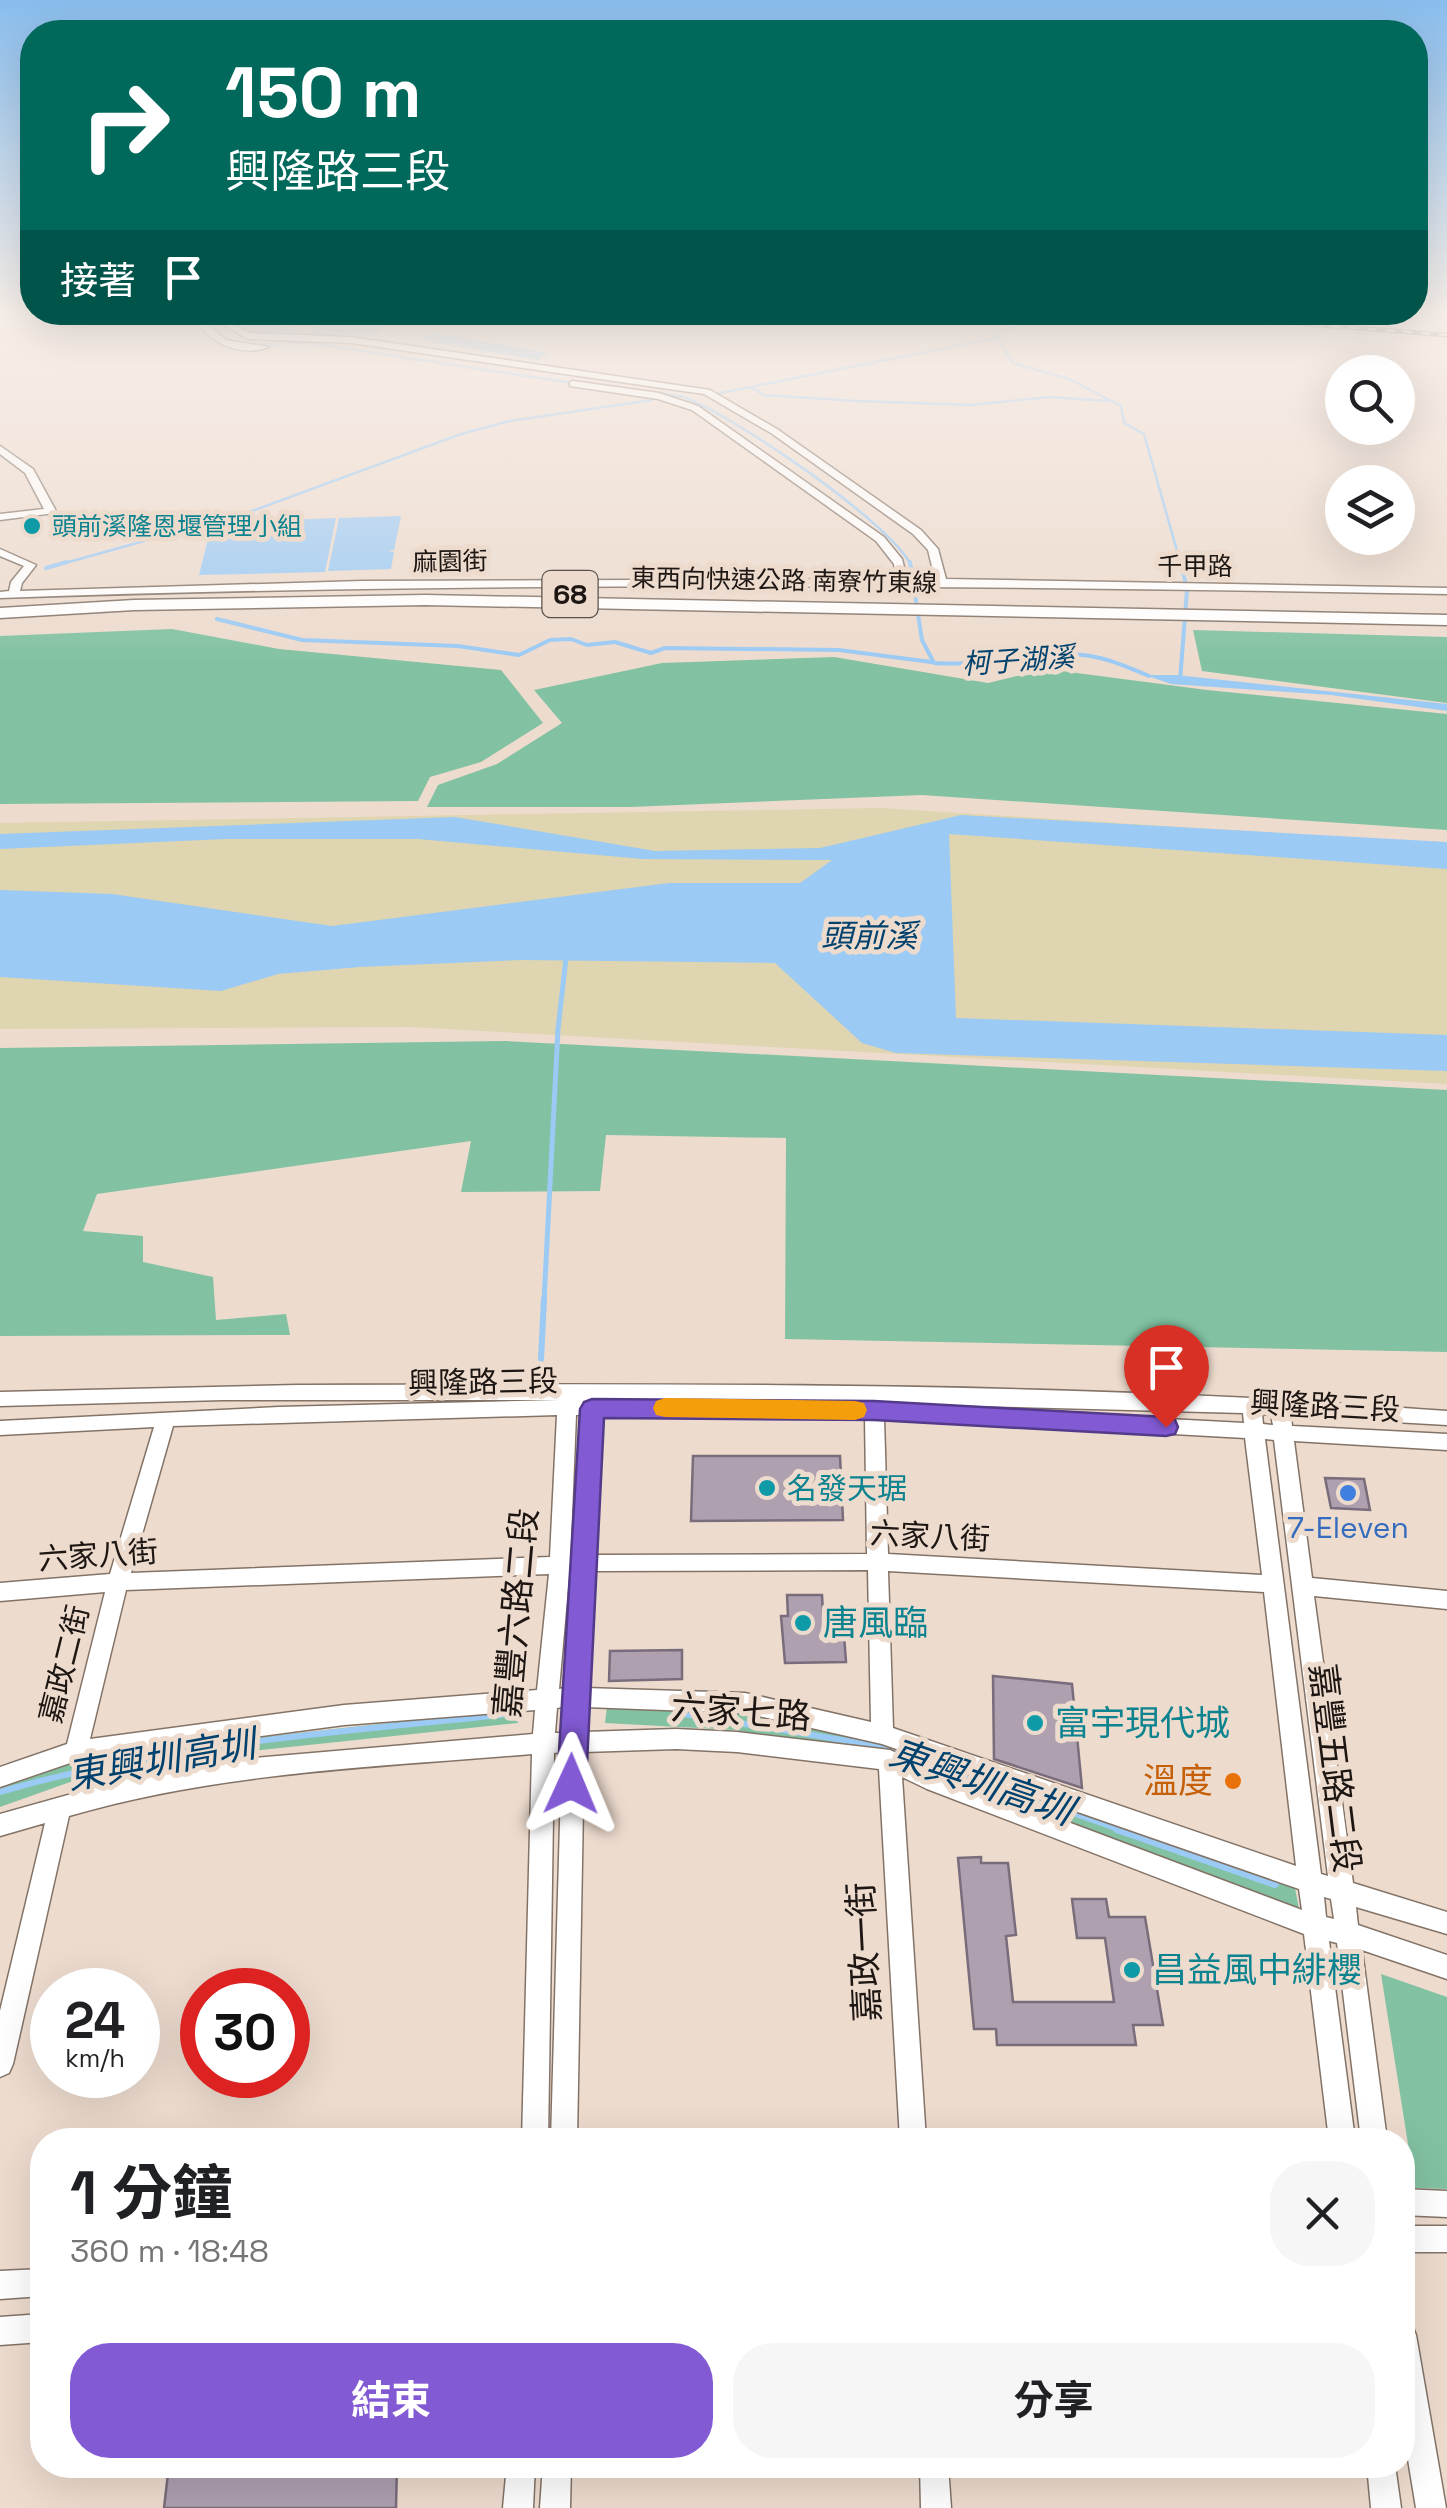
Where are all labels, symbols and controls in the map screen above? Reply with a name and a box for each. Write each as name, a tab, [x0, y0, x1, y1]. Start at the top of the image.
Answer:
text: 150 m	[225, 48, 422, 137]
icon: right	[60, 60, 190, 190]
text: 興隆路三段	[225, 143, 450, 200]
icon: arrive	[156, 250, 211, 305]
text: 接著	[60, 257, 136, 305]
map controls	[1325, 355, 1415, 555]
button: search	[1325, 355, 1415, 445]
button: layers	[1325, 465, 1415, 555]
place label: 頭前溪隆恩堰管理小組	[52, 510, 302, 542]
marker: 頭前溪隆恩堰管理小組	[21, 515, 43, 537]
street label: 麻園街	[412, 544, 488, 578]
street label: 千甲路	[1157, 550, 1233, 582]
street label: 東西向快速公路 南寮竹東線	[631, 561, 937, 599]
road number: 68	[542, 571, 598, 617]
water label: 柯子湖溪	[961, 638, 1079, 682]
water label: 頭前溪	[821, 916, 921, 956]
pin	[1124, 1325, 1209, 1428]
icon: arrive	[1139, 1340, 1194, 1395]
street label: 興隆路三段	[408, 1361, 558, 1403]
street label: 興隆路三段	[1249, 1383, 1401, 1429]
place label: 名發天琚	[787, 1469, 907, 1508]
marker: 名發天琚	[756, 1477, 778, 1499]
marker: 7-Eleven	[1337, 1482, 1359, 1504]
street label: 嘉豐六路二段	[485, 1506, 547, 1720]
place label: 7-Eleven	[1287, 1508, 1409, 1547]
street label: 六家八街	[869, 1513, 991, 1559]
street label: 六家八街	[37, 1531, 159, 1579]
street label: 嘉政二街	[31, 1601, 97, 1727]
place label: 唐風臨	[823, 1601, 928, 1645]
marker: 唐風臨	[792, 1612, 814, 1634]
street label: 嘉豐五路二段	[1300, 1661, 1370, 1875]
street label: 六家七路	[670, 1685, 812, 1739]
place label: 富宇現代城	[1055, 1701, 1230, 1745]
marker: 富宇現代城	[1024, 1712, 1046, 1734]
water label: 東興圳高圳	[63, 1719, 264, 1800]
water label: 東興圳高圳	[883, 1728, 1083, 1837]
position arrow	[519, 1732, 623, 1836]
place label: 溫度	[1143, 1759, 1213, 1803]
marker: 溫度	[1222, 1770, 1244, 1792]
street label: 嘉政一街	[838, 1881, 890, 2023]
place label: 昌益風中緋櫻	[1152, 1948, 1362, 1992]
marker: 昌益風中緋櫻	[1121, 1959, 1143, 1981]
speed limit sign: 30	[180, 1968, 310, 2098]
text: 24	[65, 1989, 125, 2053]
text: km/h	[65, 2042, 125, 2074]
text: 1 分鐘	[70, 2155, 232, 2232]
button: close	[1270, 2161, 1375, 2266]
text: 360 m · 18:48	[70, 2231, 269, 2271]
button: 結束	[70, 2343, 713, 2458]
button: 分享	[733, 2343, 1375, 2458]

